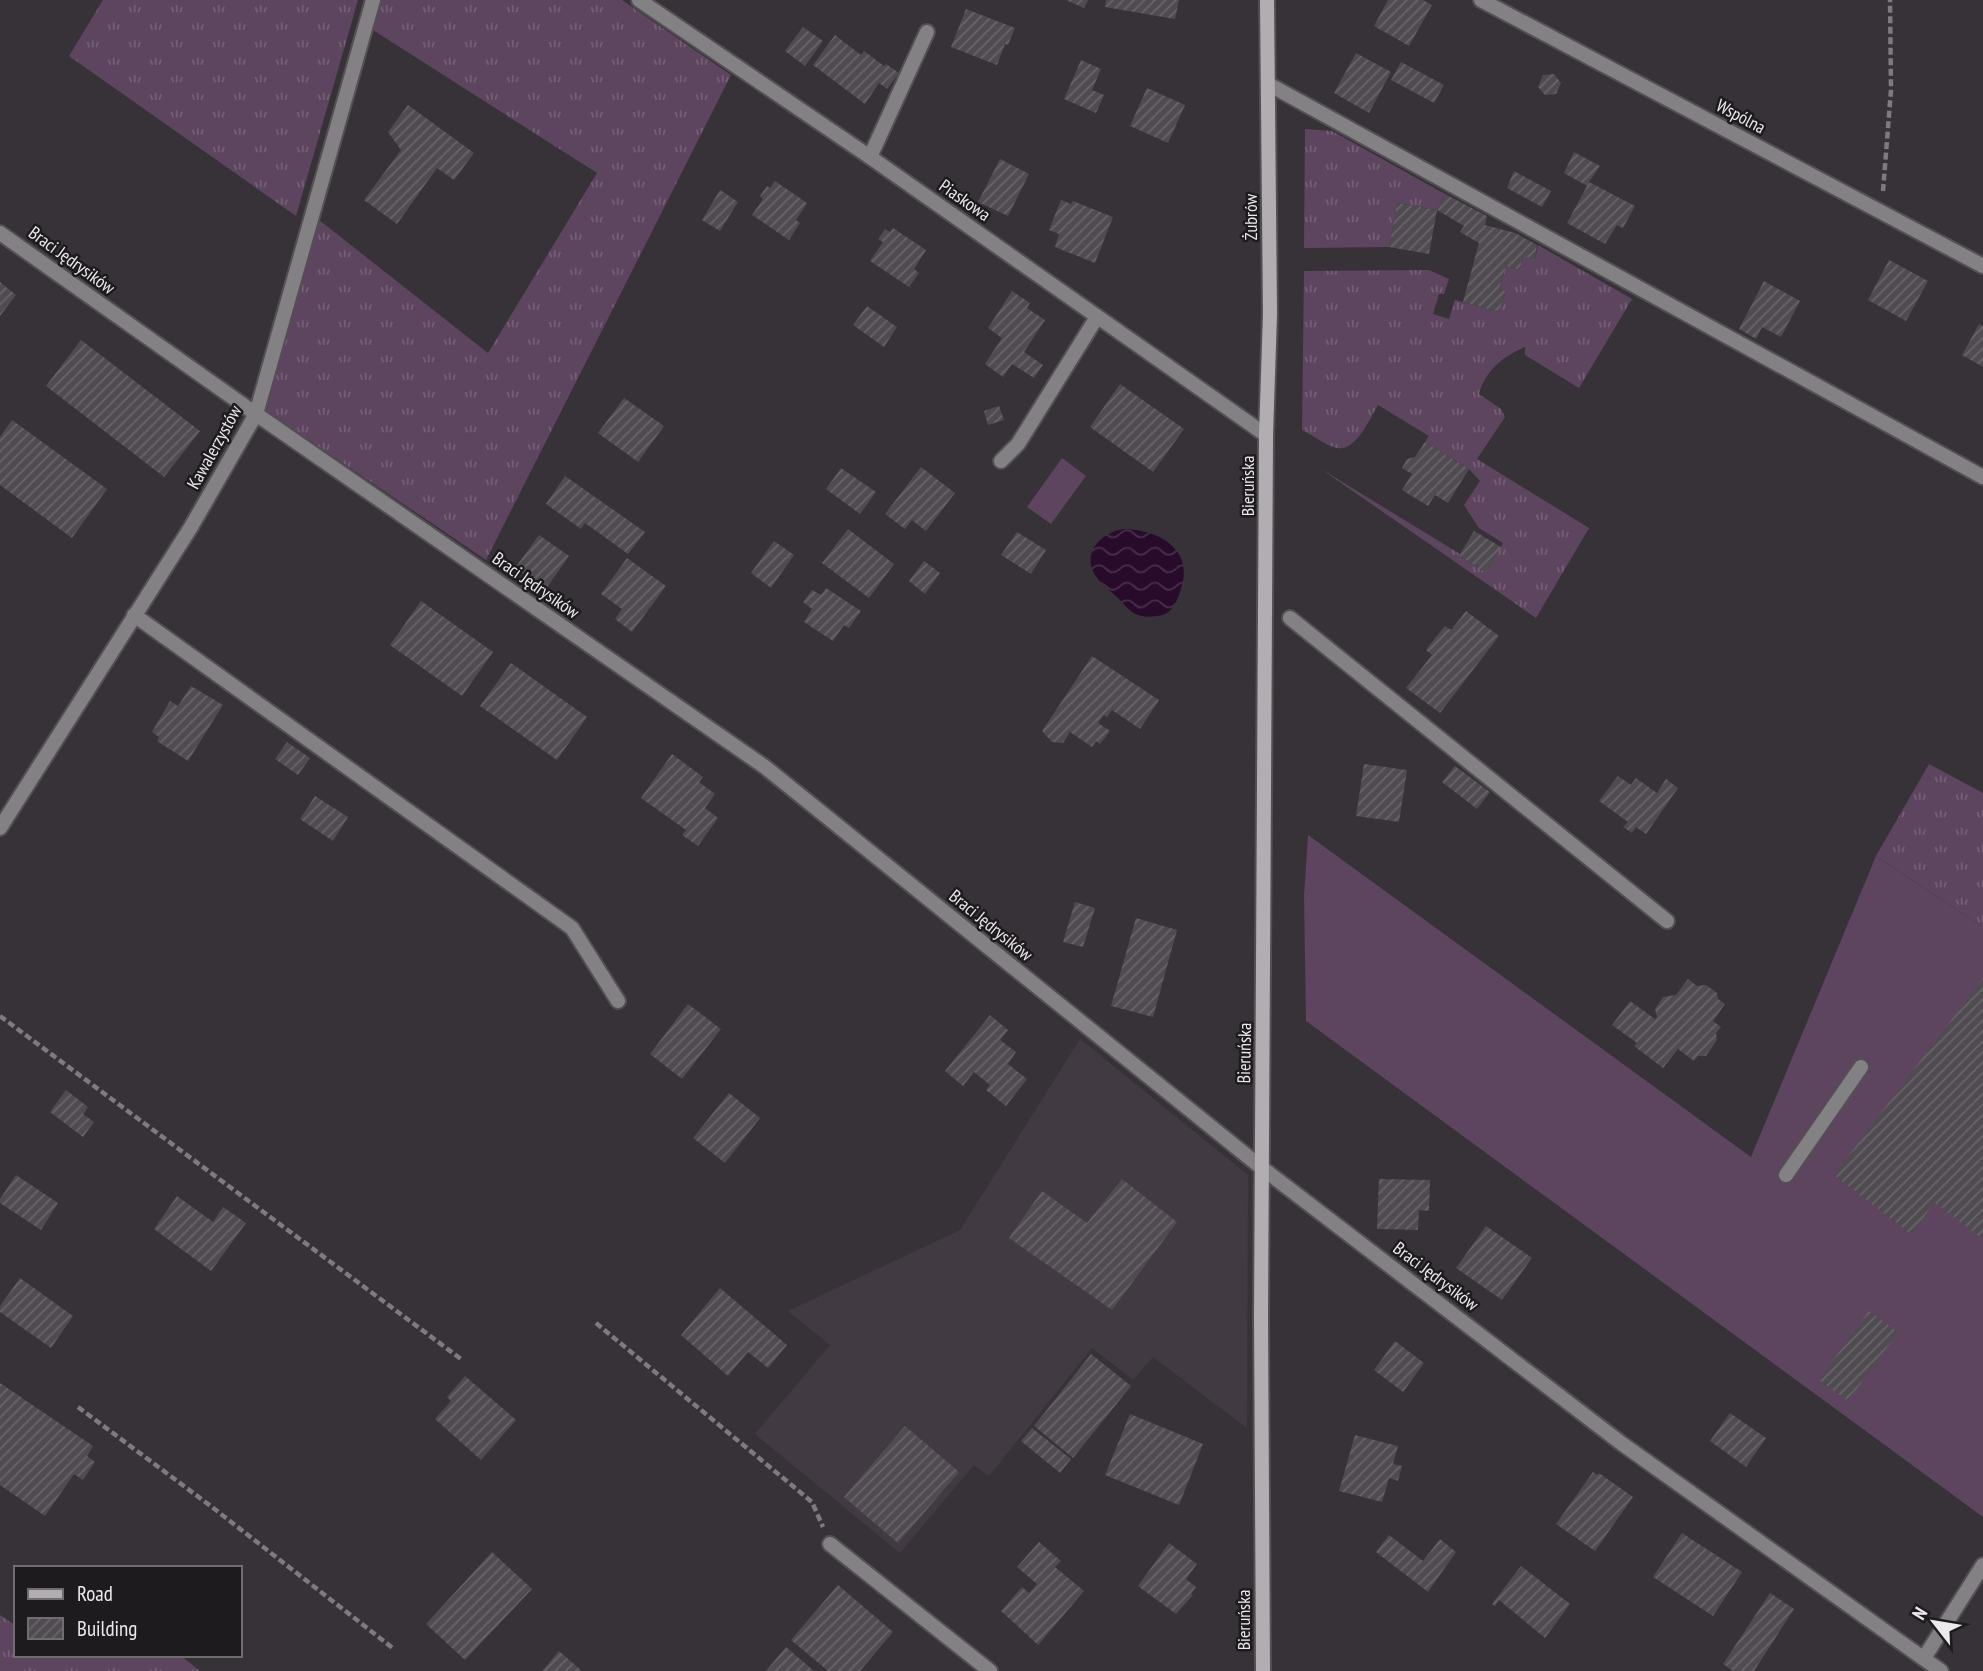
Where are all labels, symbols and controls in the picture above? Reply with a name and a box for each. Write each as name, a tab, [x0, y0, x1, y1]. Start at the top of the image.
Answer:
street label: Wspólna	[1712, 94, 1770, 138]
street label: Piaskowa	[935, 174, 995, 226]
street label: Żubrów	[1239, 193, 1262, 240]
street label: Braci Jędrysików	[24, 221, 120, 299]
street label: Kawalerzystów	[182, 401, 247, 493]
street label: Bieruńska	[1236, 456, 1259, 516]
street label: Braci Jędrysików	[488, 547, 584, 624]
street label: Braci Jędrysików	[945, 884, 1038, 966]
street label: Bieruńska	[1232, 1022, 1256, 1084]
street label: Braci Jędrysików	[1389, 1236, 1484, 1316]
legend	[14, 1566, 242, 1657]
text: Road	[77, 1580, 113, 1607]
north arrow	[1899, 1587, 1969, 1657]
street label: Bieruńska	[1232, 1590, 1255, 1650]
text: N	[1906, 1603, 1932, 1624]
text: Building	[77, 1615, 137, 1642]

